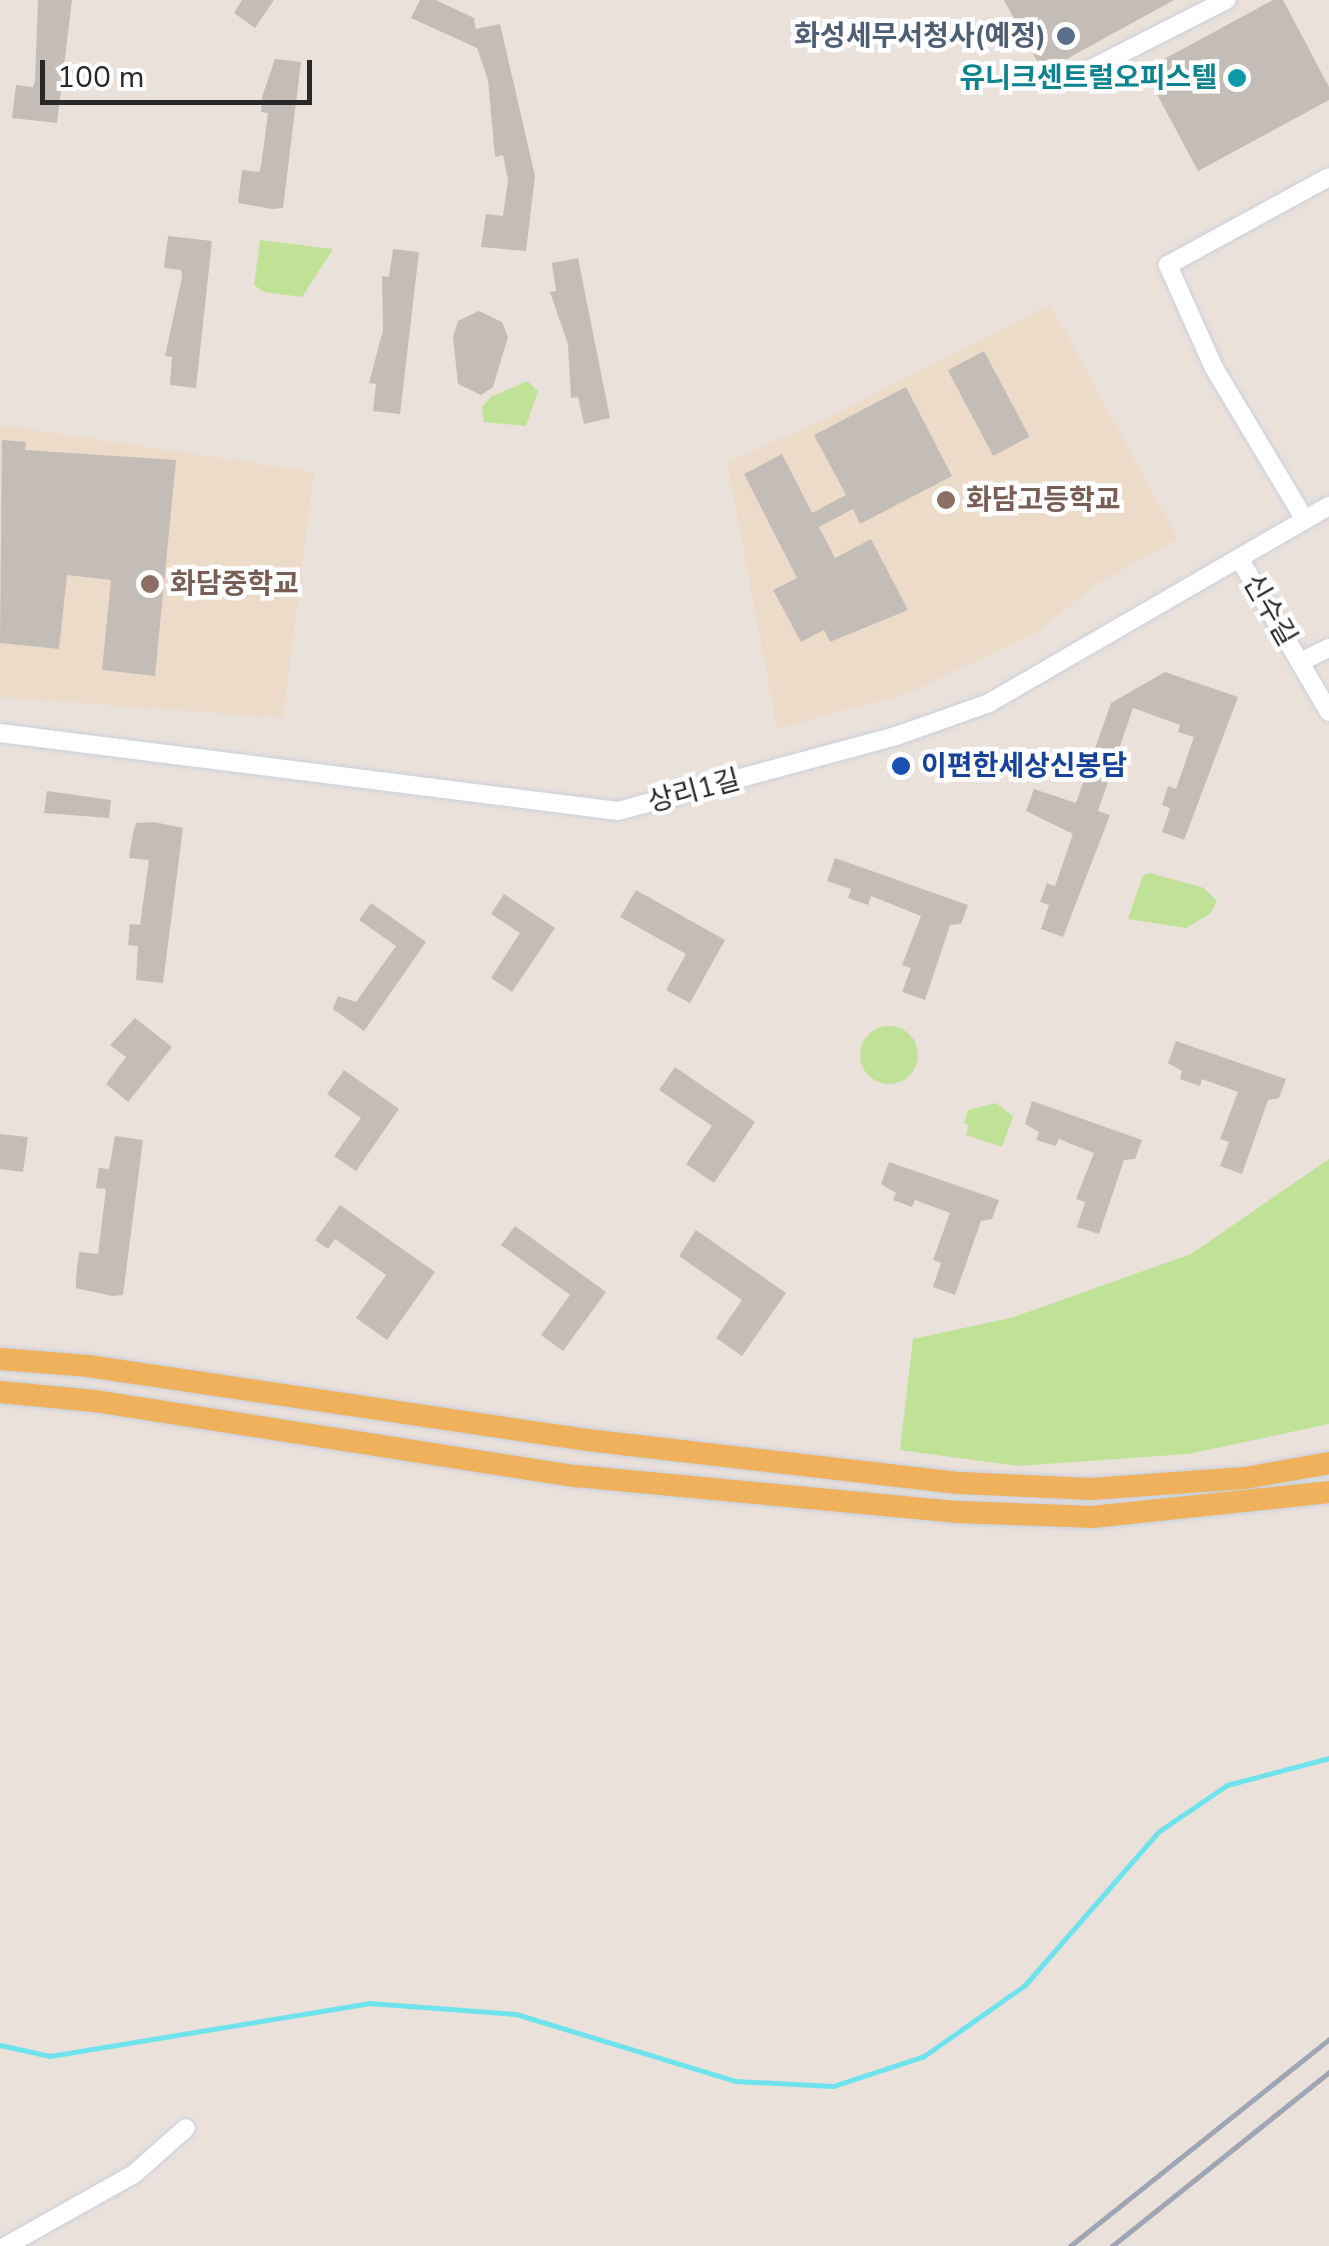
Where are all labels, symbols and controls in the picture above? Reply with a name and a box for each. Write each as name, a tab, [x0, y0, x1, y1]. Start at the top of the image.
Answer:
place label: 화성세무서청사(예정)	[794, 19, 1046, 53]
marker: 화성세무서청사(예정)	[1055, 25, 1077, 47]
scale bar	[45, 40, 318, 102]
text: 100 m	[57, 57, 144, 98]
place label: 유니크센트럴오피스텔	[959, 61, 1217, 95]
marker: 유니크센트럴오피스텔	[1226, 67, 1248, 89]
place label: 화담고등학교	[966, 483, 1121, 517]
marker: 화담고등학교	[935, 489, 957, 511]
place label: 화담중학교	[170, 567, 299, 601]
street label: 신수길	[1236, 568, 1304, 652]
marker: 화담중학교	[139, 573, 161, 595]
place label: 이편한세상신봉담	[921, 749, 1127, 783]
marker: 이편한세상신봉담	[890, 755, 912, 777]
street label: 상리1길	[644, 763, 744, 819]

